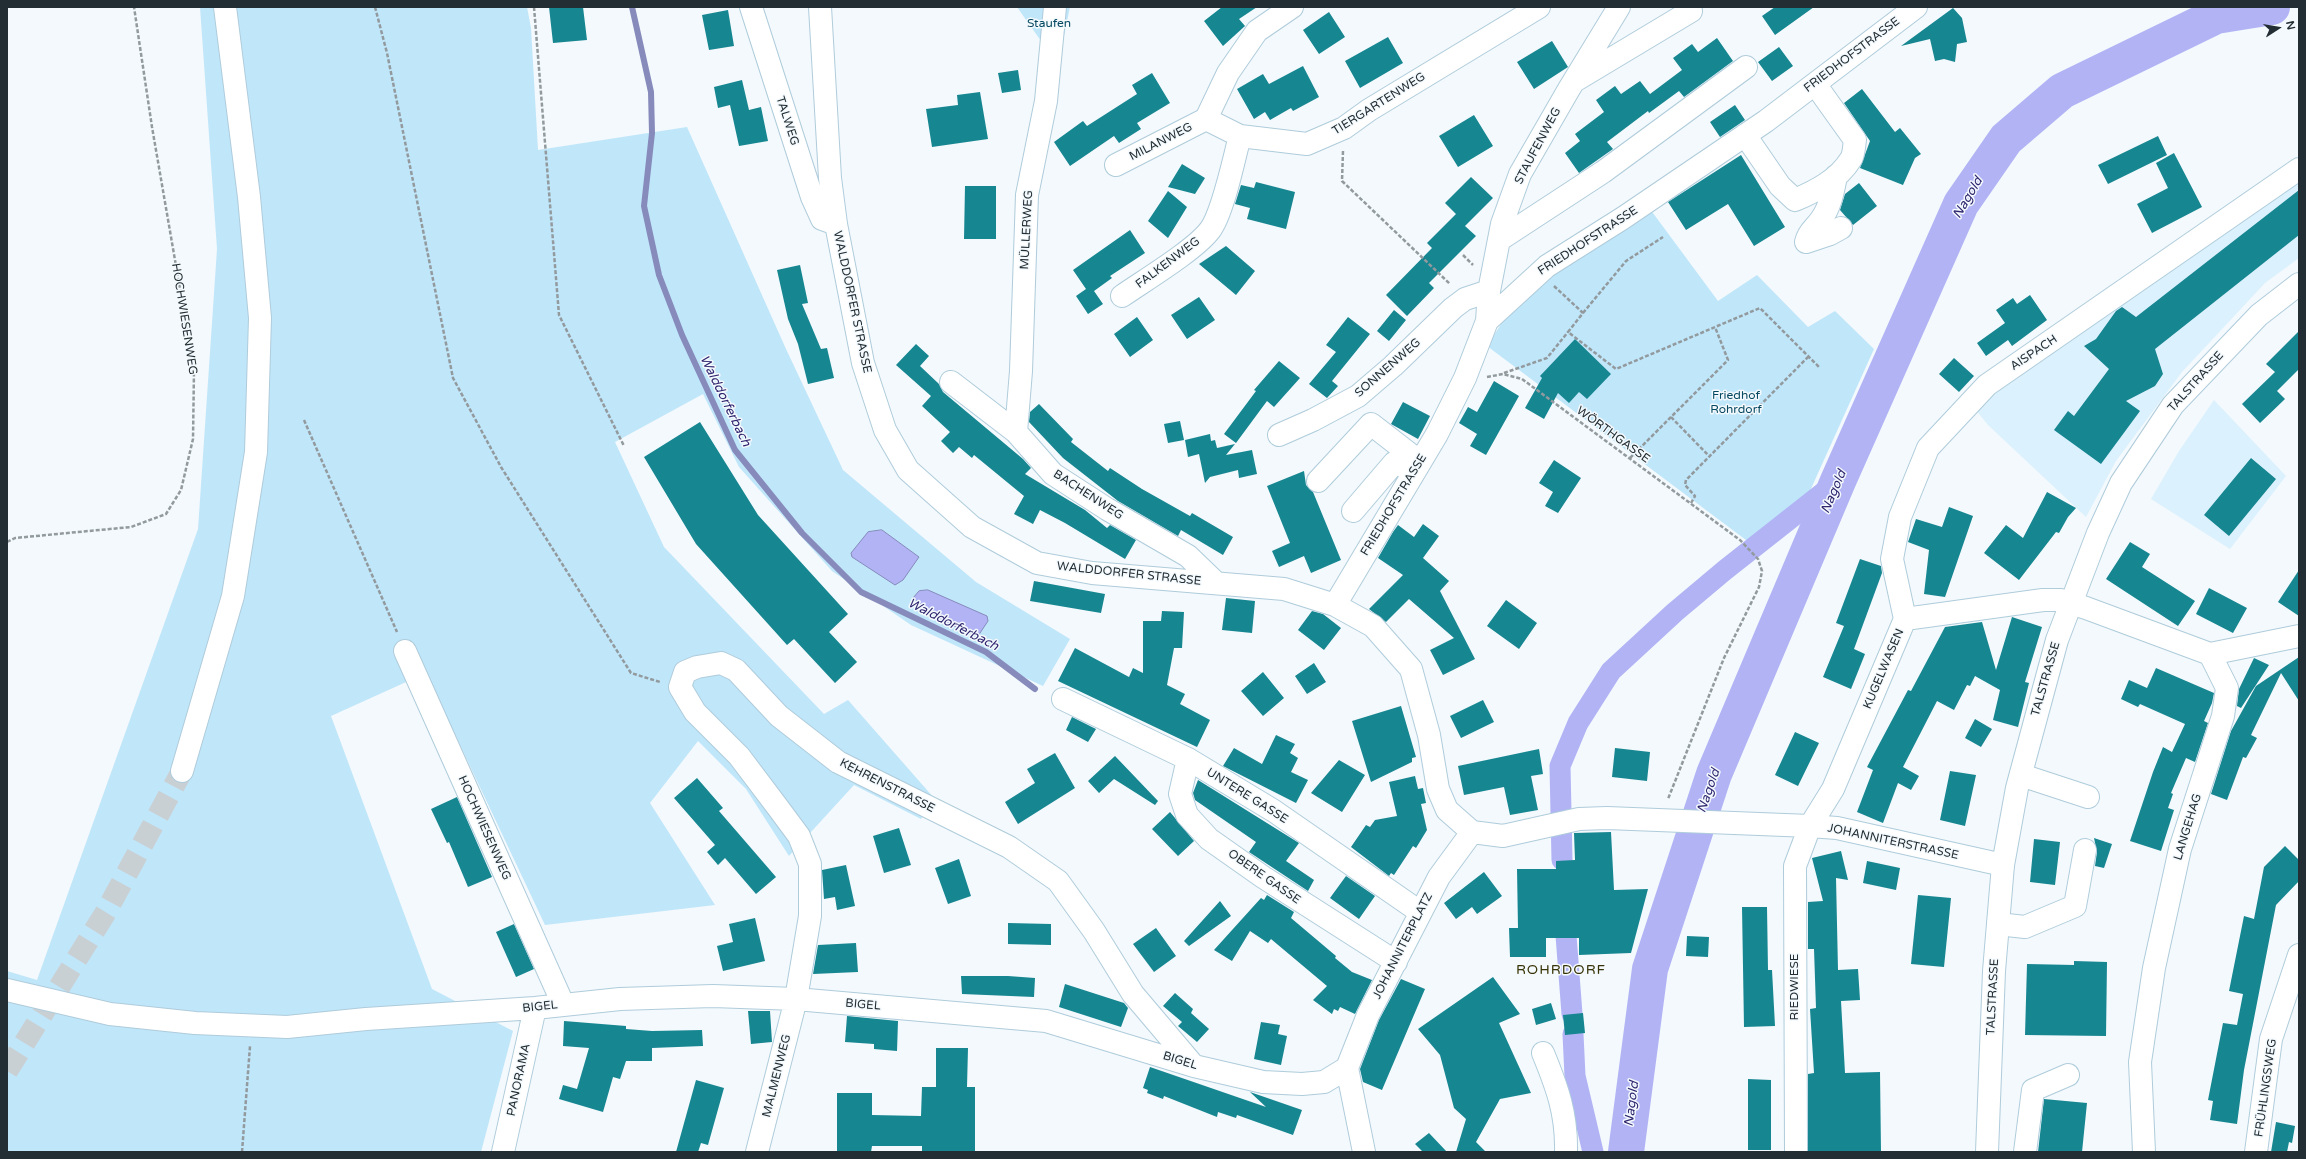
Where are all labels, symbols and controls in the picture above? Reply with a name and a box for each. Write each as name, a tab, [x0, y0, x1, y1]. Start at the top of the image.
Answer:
north arrow	[2258, 8, 2298, 48]
street label: FRIEDHOFSTRASSE	[1801, 14, 1903, 96]
park label: Staufen	[1027, 17, 1071, 31]
text: N	[2283, 20, 2298, 31]
street label: TIERGARTENWEG	[1330, 70, 1428, 138]
street label: TALWEG	[772, 95, 802, 147]
street label: STAUFENWEG	[1512, 105, 1564, 187]
street label: MILANWEG	[1127, 120, 1195, 164]
water label: Nagold	[1950, 175, 1986, 221]
street label: MÜLLERWEG	[1018, 190, 1036, 270]
street label: FRIEDHOFSTRASSE	[1535, 203, 1641, 279]
street label: WALDDORFER STRASSE	[830, 230, 874, 374]
street label: FALKENWEG	[1133, 234, 1203, 292]
street label: HOCHWIESENWEG	[168, 262, 200, 376]
street label: AISPACH	[2008, 332, 2060, 374]
street label: SONNENWEG	[1352, 336, 1424, 400]
street label: TALSTRASSE	[2165, 349, 2227, 415]
water label: Walddorferbach	[696, 353, 754, 449]
park label: Friedhof Rohrdorf	[1710, 389, 1762, 417]
street label: WÖRTHGASSE	[1573, 404, 1653, 466]
street label: FRIEDHOFSTRASSE	[1358, 451, 1430, 559]
street label: BACHENWEG	[1050, 467, 1126, 523]
water label: Nagold	[1818, 468, 1850, 516]
street label: WALDDORFER STRASSE	[1056, 559, 1202, 589]
water label: Walddorferbach	[905, 595, 1001, 655]
street label: KUGELWASEN	[1861, 627, 1907, 711]
street label: TALSTRASSE	[2029, 640, 2063, 718]
street label: KEHRENSTRASSE	[837, 756, 937, 816]
street label: UNTERE GASSE	[1204, 765, 1290, 827]
water label: Nagold	[1694, 767, 1724, 815]
street label: HOCHWIESENWEG	[454, 774, 514, 882]
street label: LANGEHAG	[2171, 792, 2205, 862]
street label: JOHANNITERSTRASSE	[1826, 821, 1960, 863]
street label: OBERE GASSE	[1225, 847, 1303, 907]
street label: JOHANNITERPLATZ	[1370, 890, 1436, 1002]
street label: RIEDWIESE	[1788, 954, 1802, 1020]
street label: TALSTRASSE	[1984, 958, 2002, 1036]
district label: ROHRDORF	[1516, 962, 1606, 978]
street label: BIGEL	[845, 996, 881, 1014]
street label: BIGEL	[522, 998, 558, 1016]
street label: MALMENWEG	[760, 1033, 794, 1119]
street label: FRÜHLINGSWEG	[2252, 1038, 2280, 1138]
street label: PANORAMA	[504, 1042, 534, 1118]
street label: BIGEL	[1161, 1049, 1199, 1073]
water label: Nagold	[1621, 1081, 1643, 1127]

